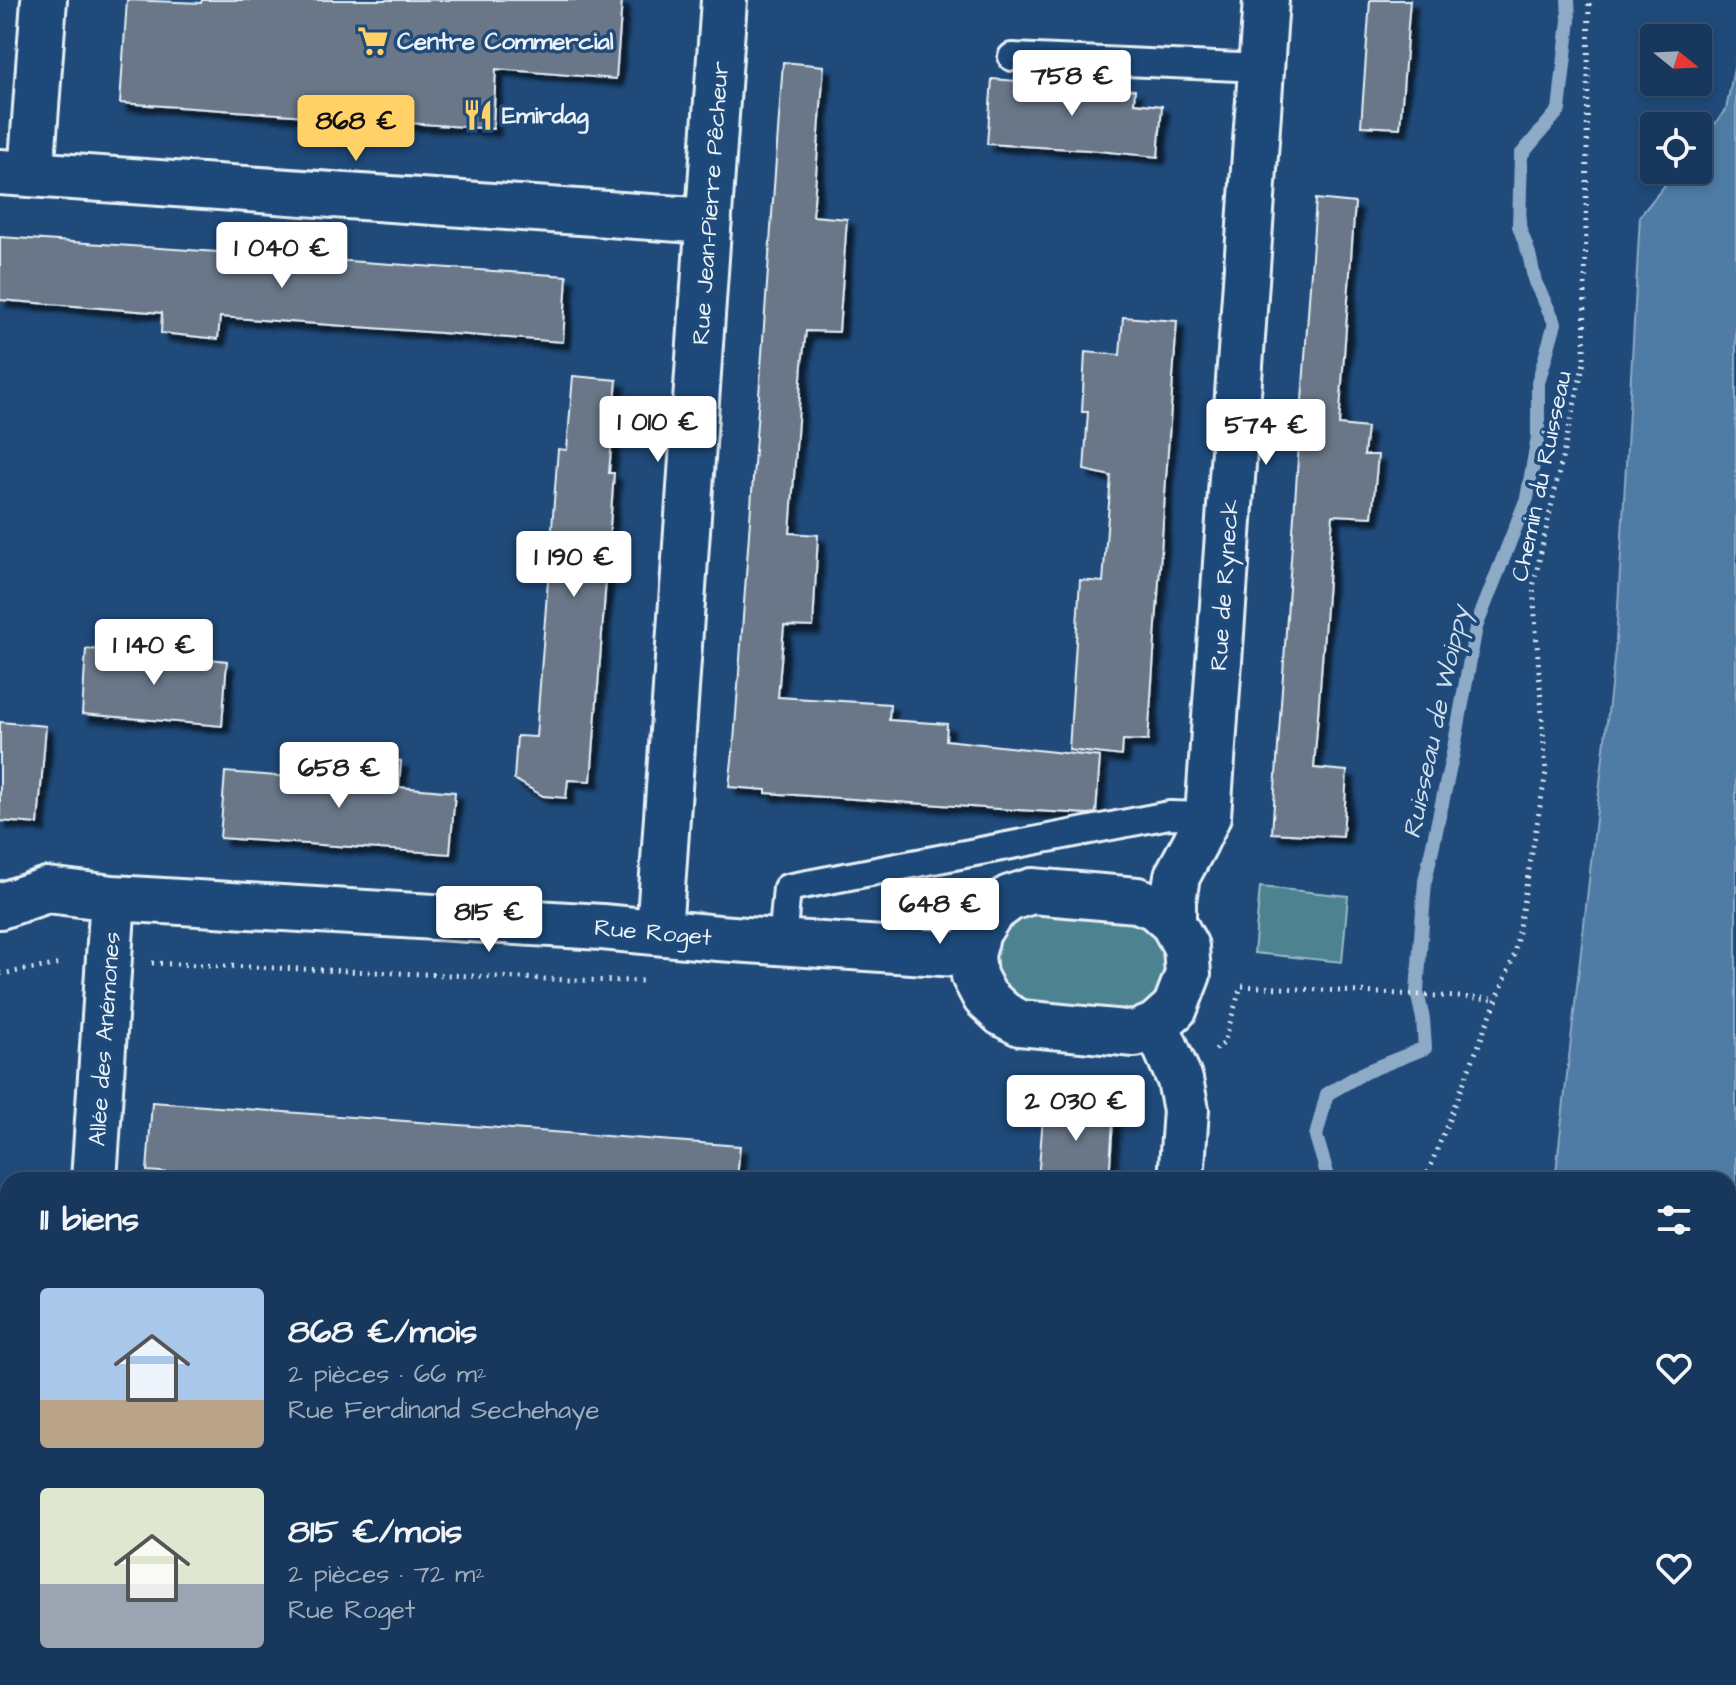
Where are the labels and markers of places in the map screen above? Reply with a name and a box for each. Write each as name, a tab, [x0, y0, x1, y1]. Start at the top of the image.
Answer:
supermarket icon: Centre Commercial	[356, 24, 390, 58]
place label: Centre Commercial	[397, 25, 614, 59]
pin: 758 €	[1016, 50, 1128, 118]
pin: 868 €	[300, 95, 412, 163]
restaurant icon: Emirdag	[461, 98, 495, 132]
place label: Emirdag	[502, 99, 589, 134]
pin: 1 040 €	[208, 222, 356, 290]
pin: 1 010 €	[584, 396, 732, 464]
pin: 574 €	[1210, 399, 1322, 467]
pin: 1 190 €	[500, 531, 648, 599]
pin: 1 140 €	[80, 619, 228, 687]
pin: 658 €	[283, 742, 395, 810]
pin: 648 €	[884, 878, 996, 946]
pin: 815 €	[433, 886, 545, 954]
pin: 2 030 €	[1002, 1075, 1150, 1143]

